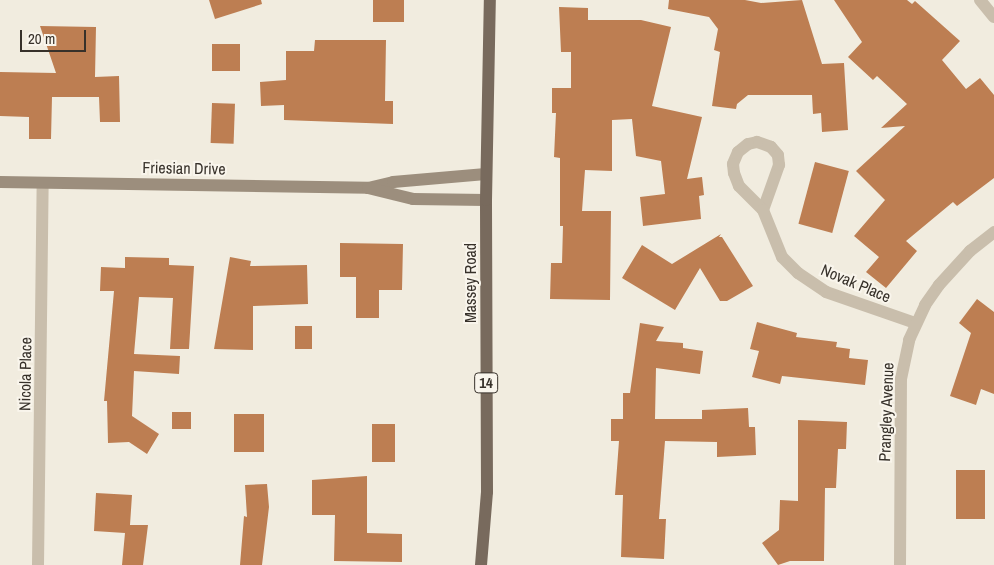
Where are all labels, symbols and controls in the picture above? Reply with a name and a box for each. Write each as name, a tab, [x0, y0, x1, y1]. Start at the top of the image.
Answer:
scale bar	[22, 20, 89, 52]
text: 20 m	[28, 28, 55, 49]
street label: Friesian Drive	[142, 158, 226, 178]
street label: Massey Road	[460, 243, 480, 323]
street label: Novak Place	[818, 260, 894, 306]
street label: Nicola Place	[15, 337, 35, 411]
street label: Prangley Avenue	[875, 362, 897, 462]
road number: 14	[474, 370, 498, 396]

